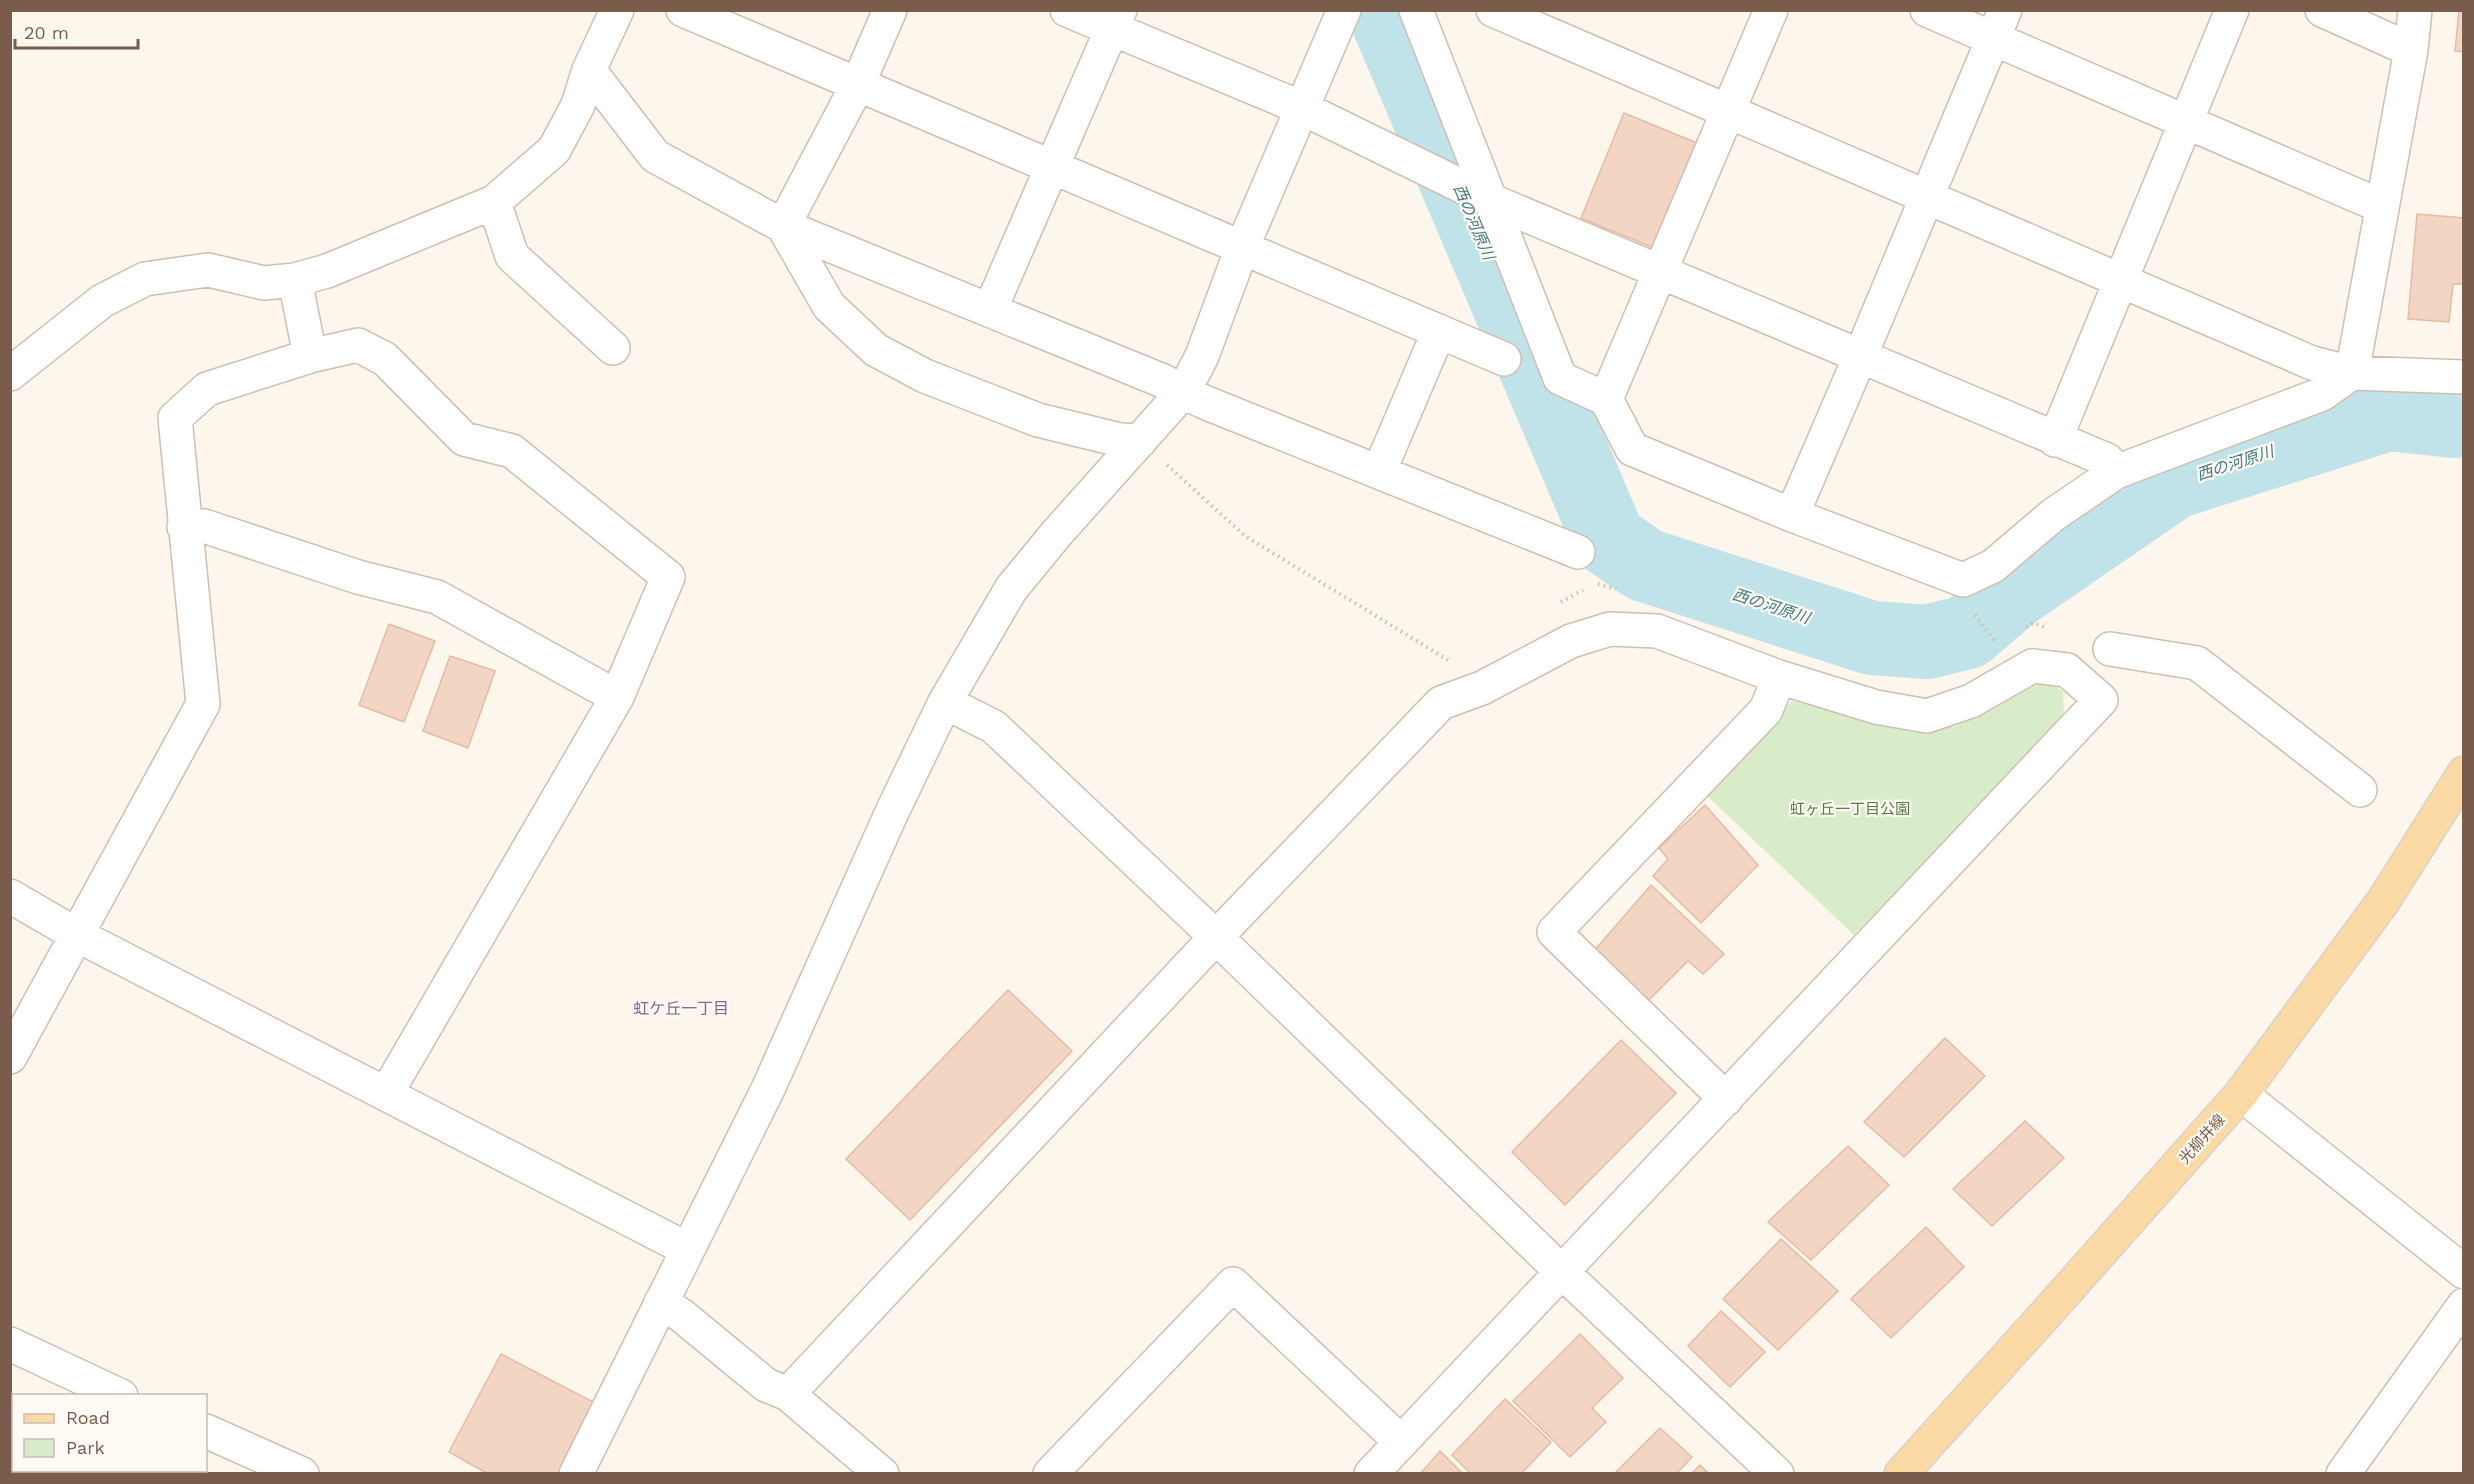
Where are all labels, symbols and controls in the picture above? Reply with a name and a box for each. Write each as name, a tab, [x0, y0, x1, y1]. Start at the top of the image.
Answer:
scale bar	[15, 12, 138, 50]
text: 20 m	[24, 22, 69, 43]
water label: 西の河原川	[1450, 181, 1499, 264]
water label: 西の河原川	[2194, 441, 2278, 484]
water label: 西の河原川	[1730, 585, 1814, 628]
park label: 虹ヶ丘一丁目公園	[1790, 800, 1910, 818]
district label: 虹ケ丘一丁目	[633, 999, 729, 1018]
street label: 光柳井線	[2175, 1111, 2229, 1167]
legend	[12, 1394, 207, 1472]
text: Road	[66, 1407, 110, 1428]
text: Park	[66, 1437, 105, 1458]

